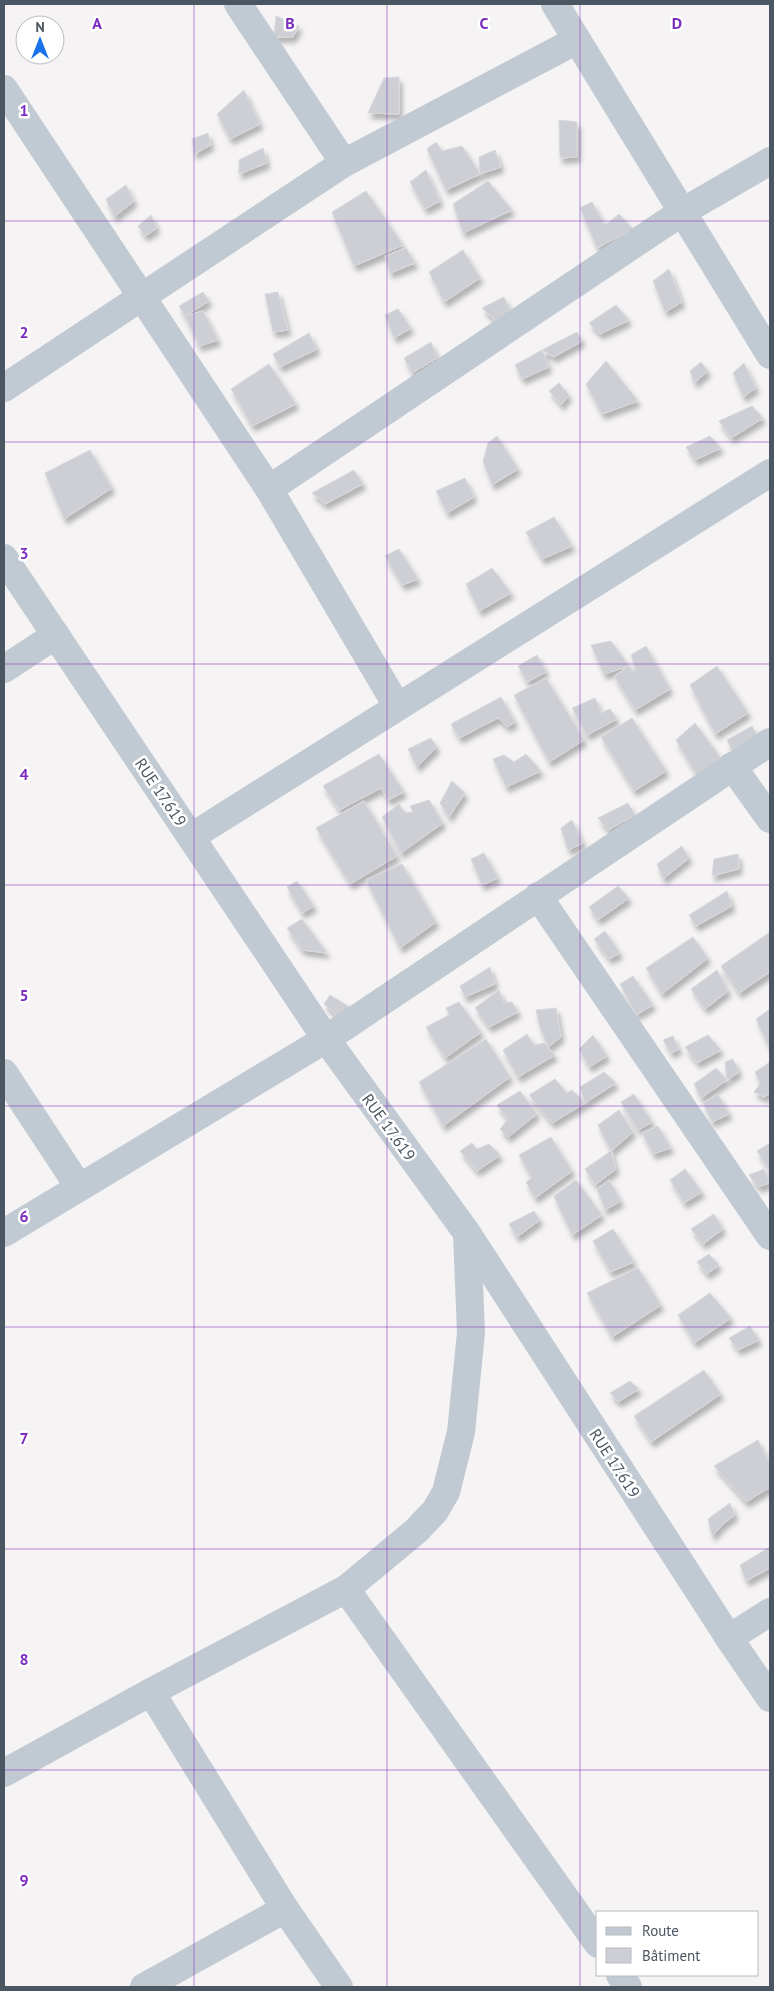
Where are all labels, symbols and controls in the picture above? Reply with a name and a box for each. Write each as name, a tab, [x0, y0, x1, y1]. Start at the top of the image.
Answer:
text: A	[92, 13, 102, 33]
text: B	[285, 13, 295, 33]
text: C	[480, 13, 489, 33]
text: D	[672, 13, 682, 33]
north arrow	[15, 15, 65, 65]
text: N	[35, 18, 45, 36]
text: 1	[19, 100, 29, 120]
text: 2	[19, 322, 29, 342]
text: 3	[19, 543, 29, 563]
street label: RUE 17.619	[131, 754, 191, 830]
text: 4	[19, 764, 29, 784]
text: 5	[19, 985, 29, 1005]
street label: RUE 17.619	[358, 1090, 420, 1164]
text: 6	[19, 1206, 29, 1226]
street label: RUE 17.619	[585, 1425, 645, 1501]
text: 7	[19, 1428, 29, 1448]
text: 8	[19, 1649, 29, 1669]
text: 9	[19, 1870, 29, 1890]
legend	[596, 1911, 759, 1976]
text: Route	[642, 1921, 679, 1940]
text: Bâtiment	[642, 1946, 700, 1965]

